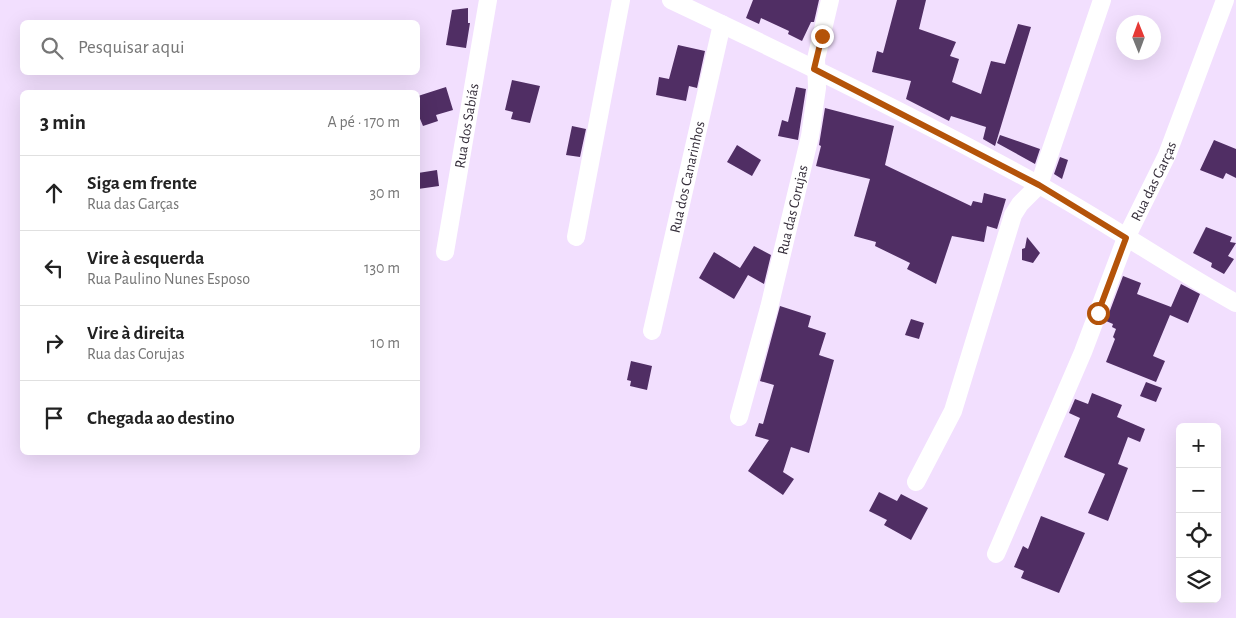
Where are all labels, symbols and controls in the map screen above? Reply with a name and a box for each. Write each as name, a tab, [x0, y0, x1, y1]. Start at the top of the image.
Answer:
north arrow	[1116, 15, 1161, 60]
search box	[20, 20, 420, 75]
route end	[811, 25, 834, 48]
icon: search	[38, 34, 66, 62]
text: Pesquisar aqui	[78, 38, 184, 57]
street label: Rua dos Sabiás	[452, 82, 482, 170]
text: 3 min	[40, 112, 86, 133]
text: A pé · 170 m	[328, 114, 400, 130]
street label: Rua dos Canarinhos	[668, 120, 708, 235]
street label: Rua das Garças	[1129, 140, 1179, 224]
street label: Rua das Corujas	[775, 164, 811, 256]
text: Siga em frente	[87, 174, 197, 193]
icon: ahead	[40, 179, 68, 207]
text: 30 m	[370, 185, 400, 201]
text: Rua das Garças	[87, 196, 179, 212]
text: Vire à esquerda	[87, 249, 204, 268]
icon: left	[40, 254, 68, 282]
text: 130 m	[364, 260, 400, 276]
text: Rua Paulino Nunes Esposo	[87, 271, 250, 287]
route start	[1087, 302, 1110, 325]
text: Vire à direita	[87, 324, 185, 343]
icon: right	[40, 329, 68, 357]
text: 10 m	[371, 335, 400, 351]
text: Rua das Corujas	[87, 346, 185, 362]
icon: arrive	[40, 404, 68, 432]
text: Chegada ao destino	[87, 409, 235, 428]
map controls	[1176, 423, 1221, 603]
button: +	[1176, 423, 1221, 468]
button: −	[1176, 468, 1221, 513]
button: locate	[1176, 513, 1221, 558]
button: layers	[1176, 558, 1221, 603]

